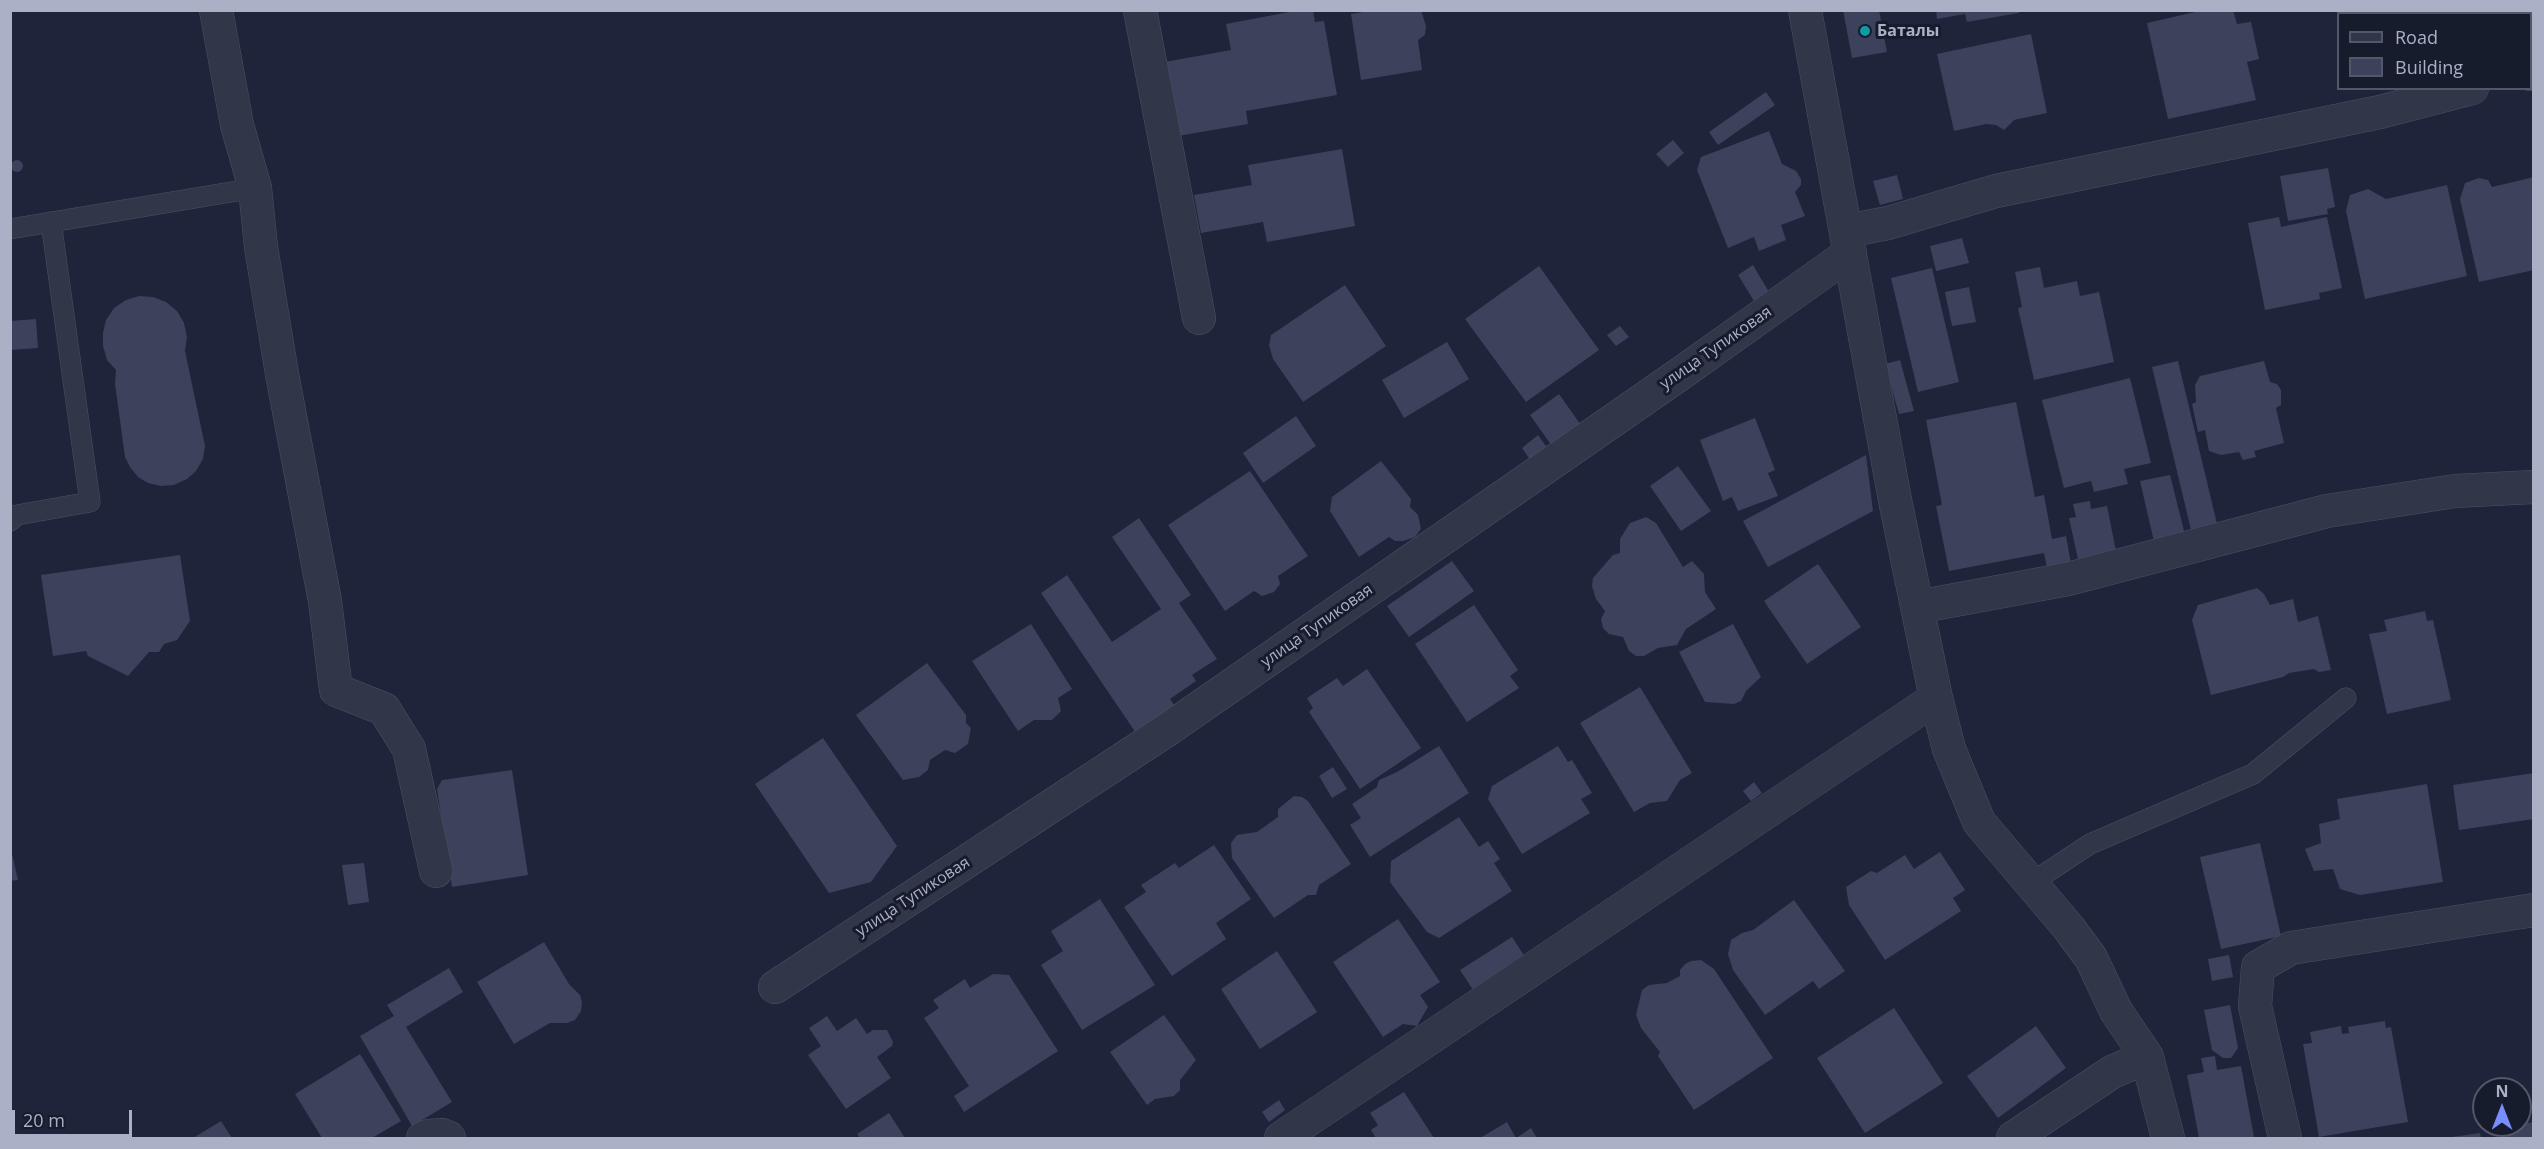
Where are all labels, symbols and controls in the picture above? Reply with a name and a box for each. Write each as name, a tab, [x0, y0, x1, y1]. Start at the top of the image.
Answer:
legend	[2337, 12, 2532, 90]
place label: Баталы	[1877, 21, 1939, 41]
marker: Баталы	[1858, 24, 1872, 38]
text: Road	[2395, 25, 2438, 49]
text: Building	[2395, 55, 2463, 79]
street label: улица Тупиковая	[1656, 302, 1776, 394]
street label: улица Тупиковая	[1257, 580, 1377, 672]
street label: улица Тупиковая	[852, 853, 974, 941]
north arrow	[2472, 1077, 2532, 1137]
text: N	[2495, 1080, 2509, 1102]
scale bar	[15, 1098, 135, 1136]
text: 20 m	[23, 1108, 65, 1132]

